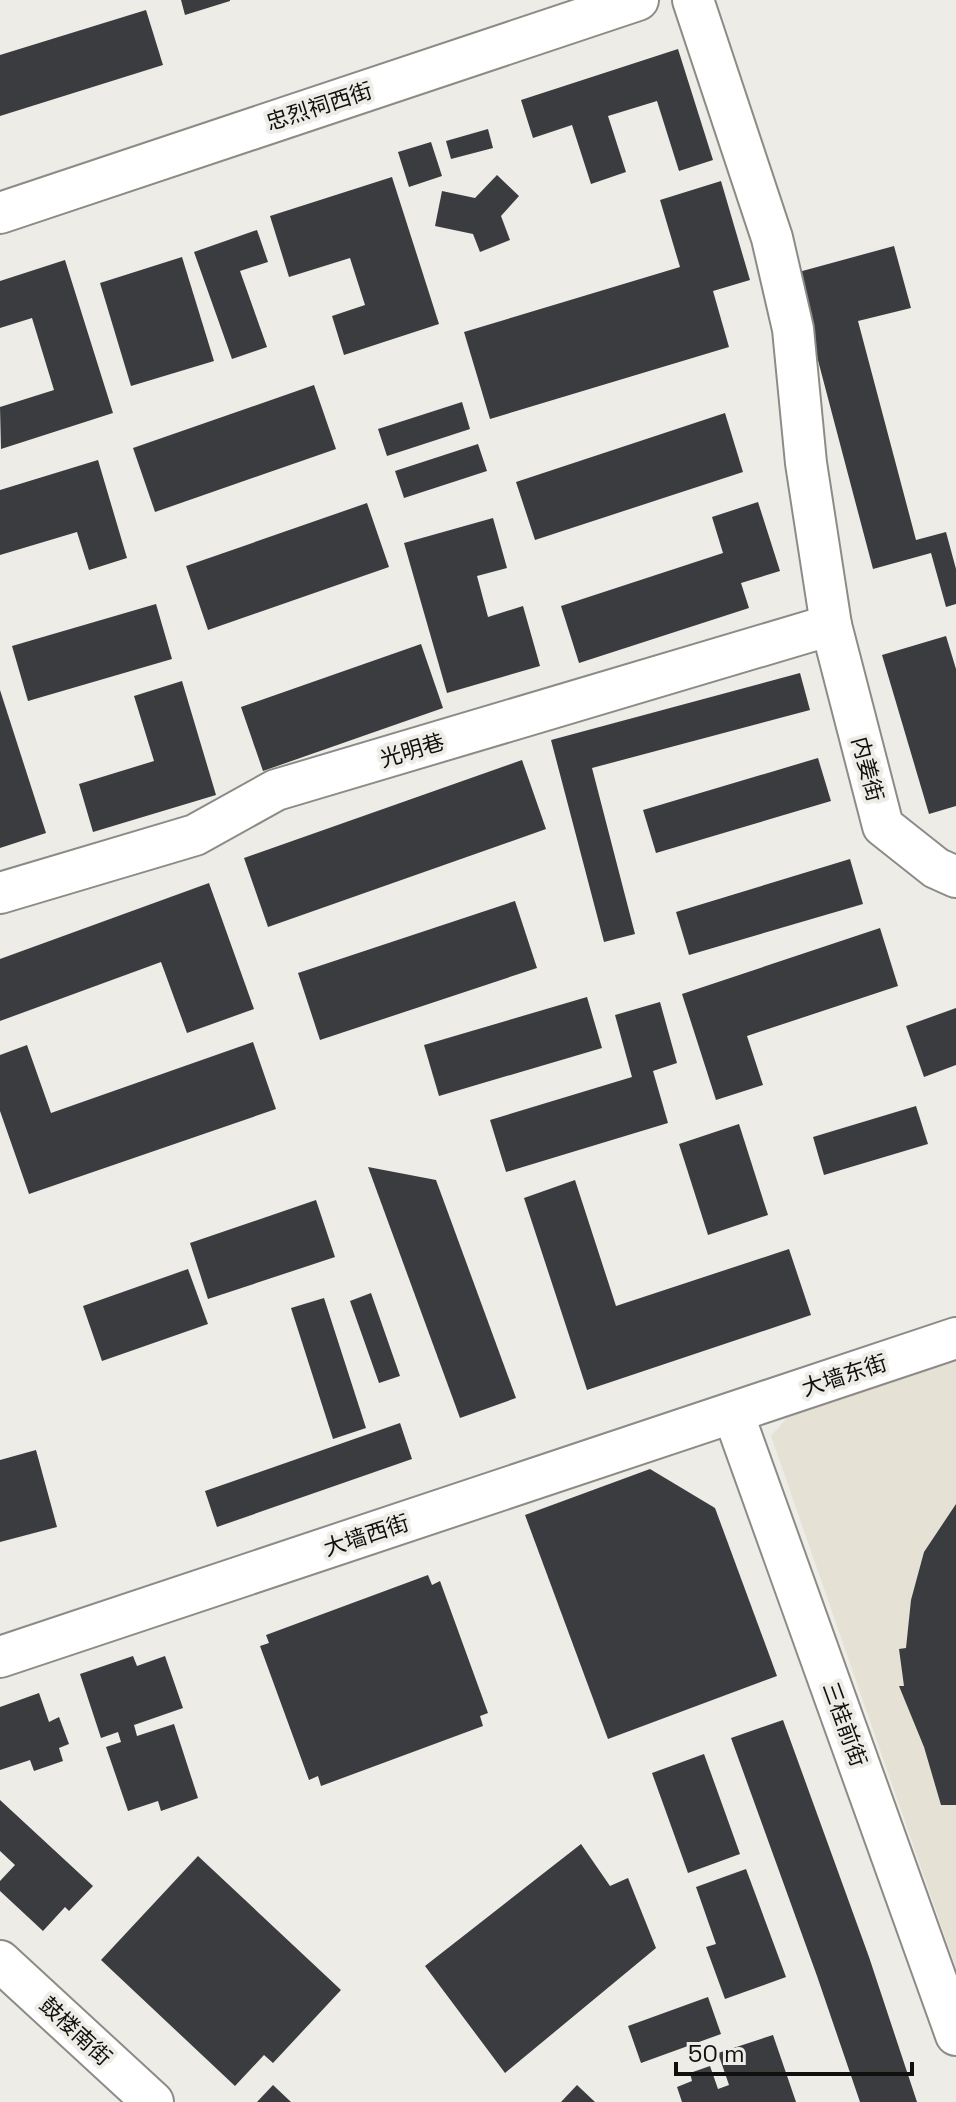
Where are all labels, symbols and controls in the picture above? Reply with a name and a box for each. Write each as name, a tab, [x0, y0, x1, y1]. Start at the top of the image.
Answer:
street label: 忠烈祠西街	[262, 76, 376, 136]
street label: 光明巷	[376, 727, 448, 773]
street label: 内姜街	[846, 733, 890, 805]
street label: 大墙东街	[798, 1348, 890, 1402]
street label: 大墙西街	[320, 1508, 412, 1562]
street label: 三桂前街	[817, 1678, 873, 1770]
street label: 鼓楼南街	[34, 1991, 118, 2071]
scale bar	[676, 2026, 912, 2076]
text: 50 m	[688, 2038, 745, 2069]

